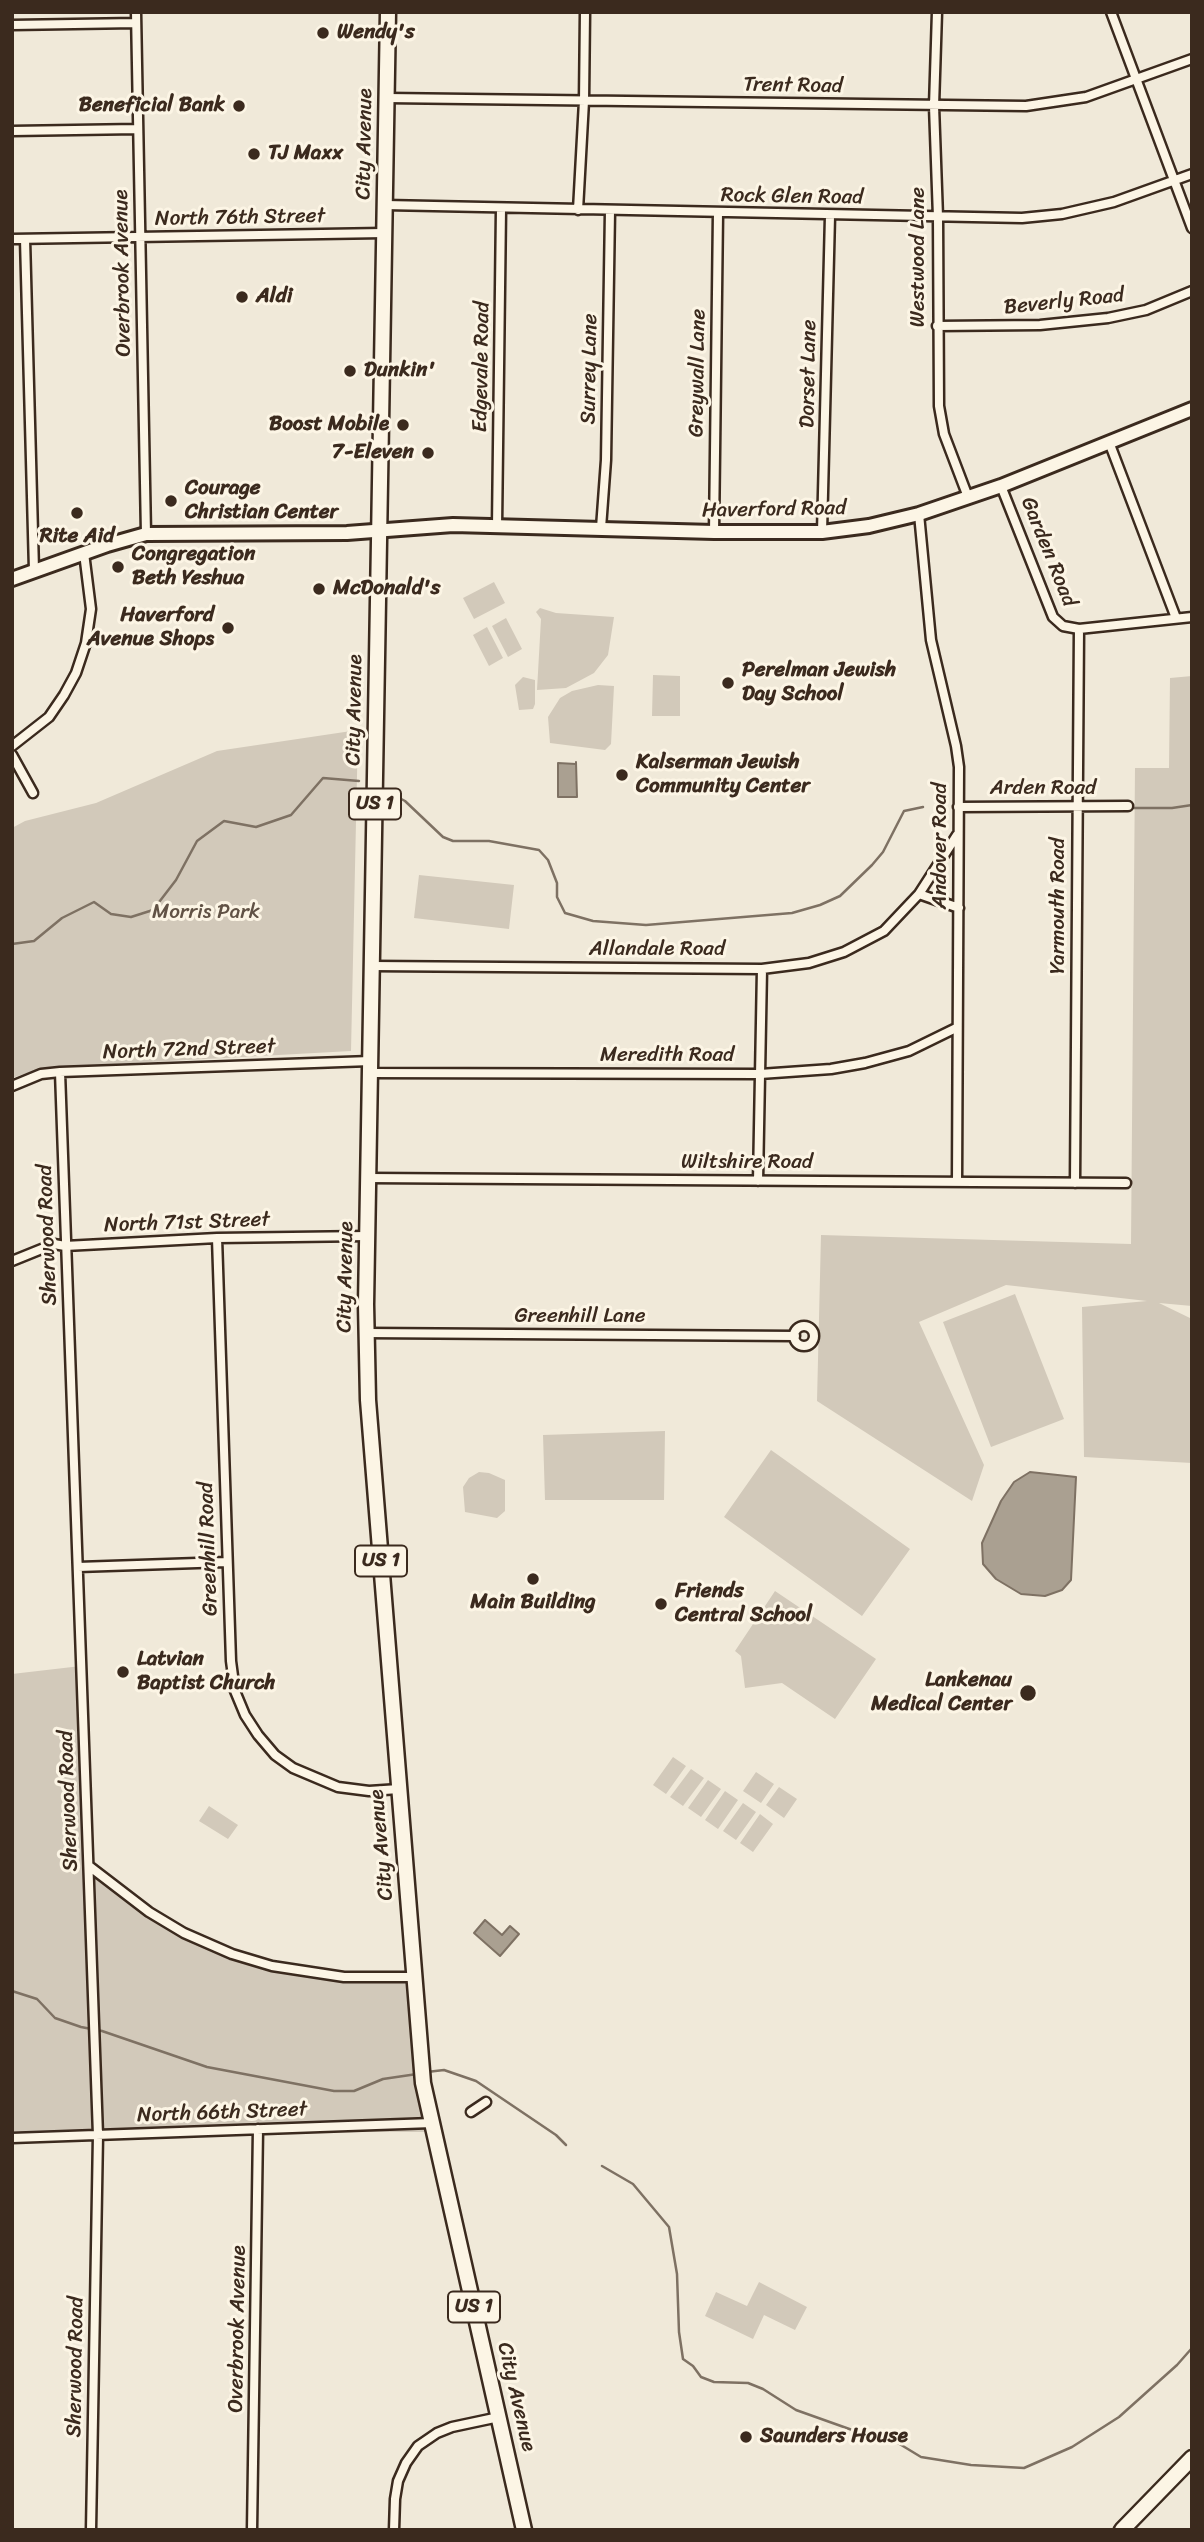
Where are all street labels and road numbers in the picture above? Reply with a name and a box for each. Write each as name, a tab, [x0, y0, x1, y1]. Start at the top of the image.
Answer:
street label: Trent Road	[743, 73, 843, 99]
street label: City Avenue	[351, 88, 379, 200]
street label: Rock Glen Road	[721, 183, 863, 211]
street label: Westwood Lane	[906, 187, 932, 327]
street label: Overbrook Avenue	[109, 189, 137, 357]
street label: North 76th Street	[155, 204, 325, 232]
street label: Beverly Road	[1003, 283, 1125, 321]
street label: Edgevale Road	[468, 301, 496, 433]
street label: Greywall Lane	[684, 309, 712, 437]
street label: Surrey Lane	[576, 313, 604, 425]
street label: Dorset Lane	[795, 320, 823, 428]
street label: Garden Road	[1015, 494, 1081, 610]
street label: Haverford Road	[702, 496, 846, 524]
street label: City Avenue	[341, 654, 369, 766]
street label: Arden Road	[990, 776, 1096, 802]
street label: Andover Road	[928, 783, 954, 909]
road number: US 1	[349, 789, 401, 820]
street label: Yarmouth Road	[1046, 838, 1072, 974]
street label: Allandale Road	[589, 937, 725, 963]
street label: North 72nd Street	[102, 1034, 276, 1066]
street label: Meredith Road	[600, 1043, 734, 1069]
street label: Wiltshire Road	[681, 1150, 813, 1176]
street label: Sherwood Road	[33, 1164, 63, 1306]
street label: North 71st Street	[104, 1208, 270, 1238]
street label: City Avenue	[332, 1221, 360, 1333]
street label: Greenhill Lane	[514, 1304, 646, 1330]
street label: Greenhill Road	[194, 1482, 224, 1616]
road number: US 1	[355, 1546, 407, 1576]
street label: Sherwood Road	[54, 1730, 84, 1872]
street label: City Avenue	[365, 1788, 399, 1902]
street label: North 66th Street	[137, 2097, 307, 2129]
street label: Overbrook Avenue	[224, 2245, 252, 2413]
road number: US 1	[448, 2292, 500, 2322]
street label: Sherwood Road	[62, 2296, 90, 2438]
street label: City Avenue	[491, 2340, 541, 2454]

